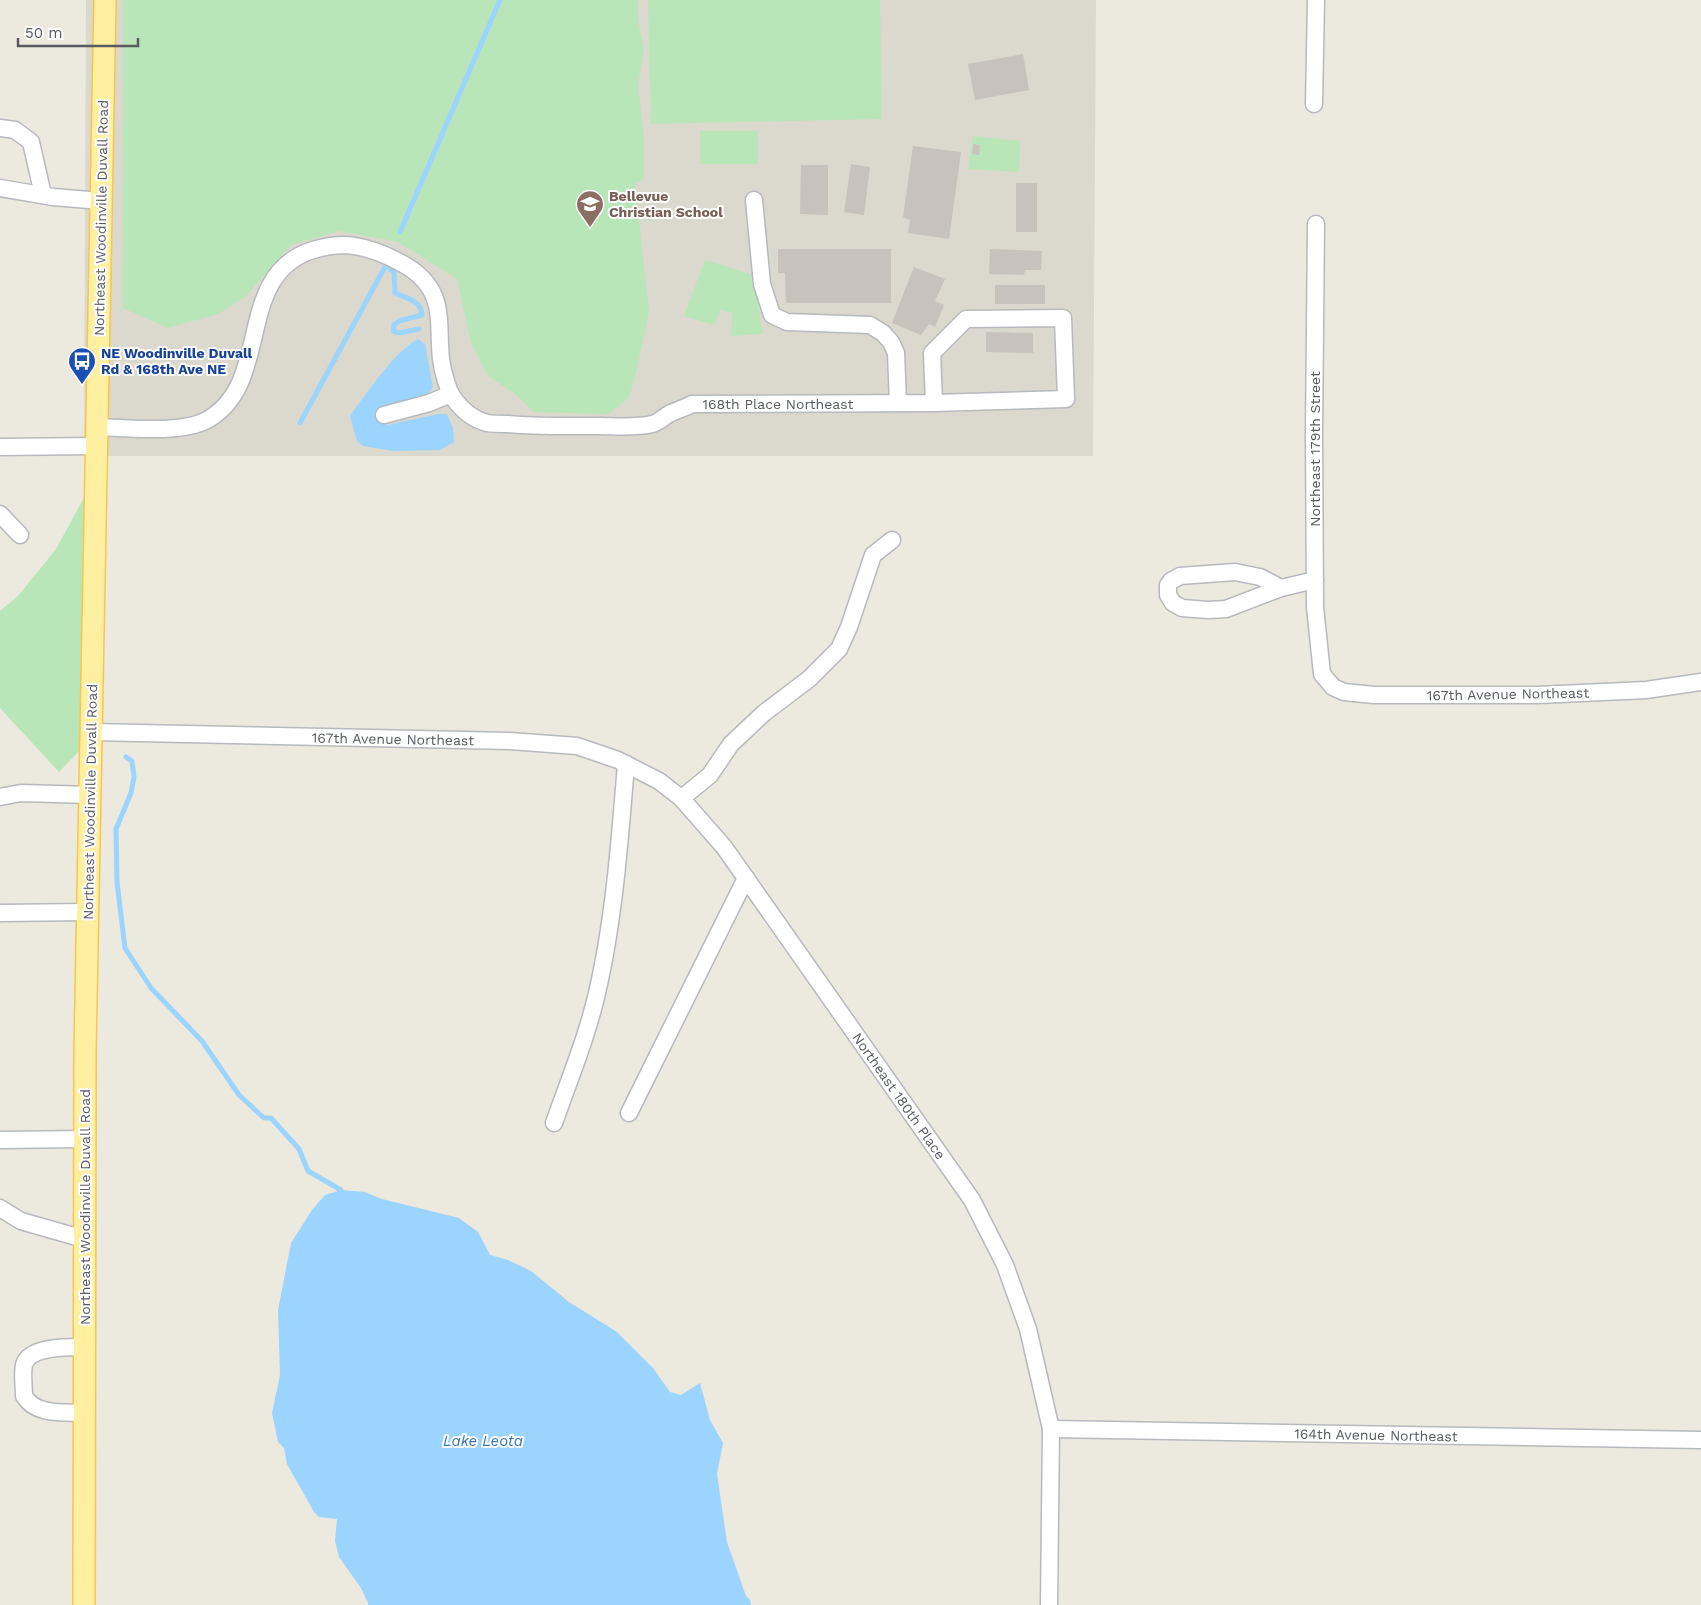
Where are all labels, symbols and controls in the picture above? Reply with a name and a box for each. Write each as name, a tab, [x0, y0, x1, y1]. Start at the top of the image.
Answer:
scale bar	[18, 15, 138, 47]
text: 50 m	[25, 24, 62, 42]
street label: Northeast Woodinville Duvall Road	[91, 100, 111, 336]
place label: Bellevue Christian School	[609, 188, 723, 220]
school or university icon: Bellevue Christian School	[575, 189, 605, 228]
place label: NE Woodinville Duvall Rd & 168th Ave NE	[101, 345, 253, 377]
bus stop icon: NE Woodinville Duvall Rd & 168th Ave NE	[67, 346, 97, 385]
street label: Northeast 179th Street	[1307, 371, 1323, 527]
street label: 168th Place Northeast	[703, 396, 854, 412]
street label: Northeast Woodinville Duvall Road	[80, 684, 100, 920]
street label: 167th Avenue Northeast	[1427, 685, 1589, 703]
street label: 167th Avenue Northeast	[312, 730, 474, 748]
street label: Northeast 180th Place	[849, 1030, 949, 1162]
street label: Northeast Woodinville Duvall Road	[77, 1089, 93, 1325]
street label: 164th Avenue Northeast	[1294, 1426, 1458, 1444]
water label: Lake Leota	[443, 1432, 523, 1450]

